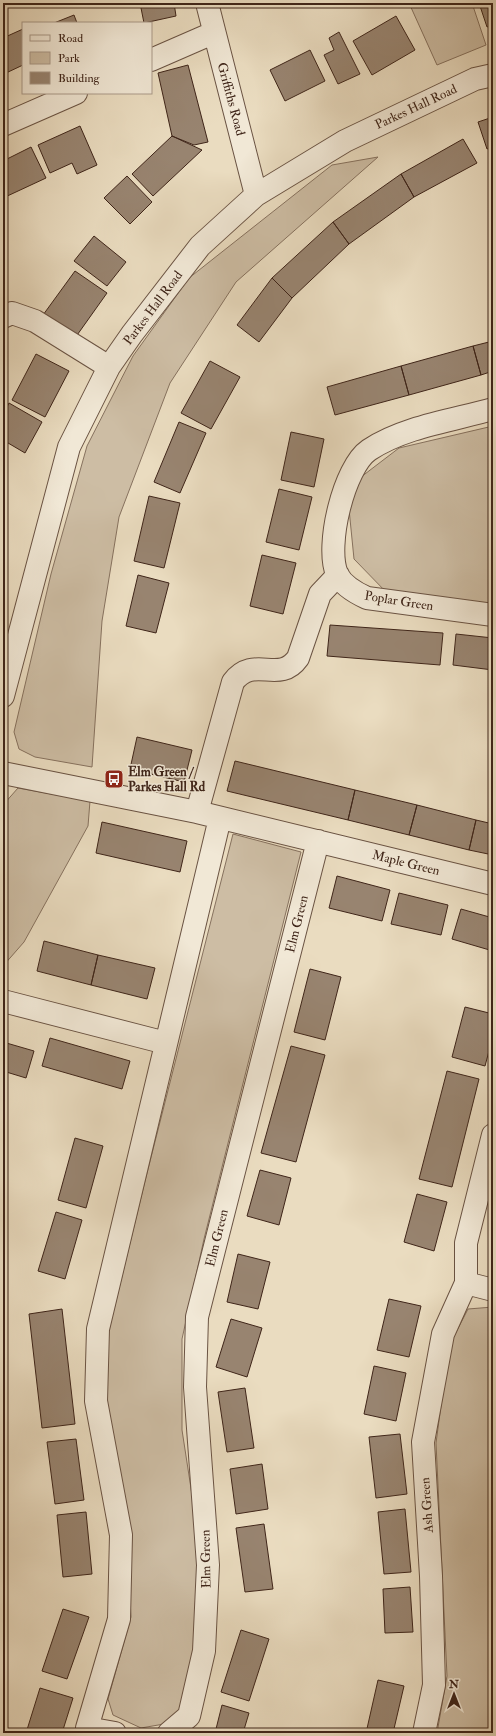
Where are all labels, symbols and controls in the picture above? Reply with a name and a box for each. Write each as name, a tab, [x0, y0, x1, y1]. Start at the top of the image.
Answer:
legend	[22, 22, 152, 94]
text: Road	[58, 31, 83, 46]
text: Park	[58, 51, 80, 66]
street label: Griffiths Road	[214, 61, 249, 138]
text: Building	[58, 71, 101, 86]
street label: Parkes Hall Road	[372, 81, 460, 133]
street label: Parkes Hall Road	[120, 267, 186, 348]
street label: Poplar Green	[363, 588, 435, 615]
place label: Elm Green / Parkes Hall Rd	[128, 764, 206, 795]
bus stop icon: Elm Green / Parkes Hall Rd	[103, 768, 125, 790]
street label: Maple Green	[370, 847, 442, 880]
street label: Elm Green	[282, 893, 312, 954]
street label: Elm Green	[202, 1207, 232, 1268]
street label: Ash Green	[417, 1476, 437, 1534]
street label: Elm Green	[197, 1529, 215, 1589]
north arrow	[434, 1674, 474, 1714]
text: N	[448, 1678, 460, 1691]

